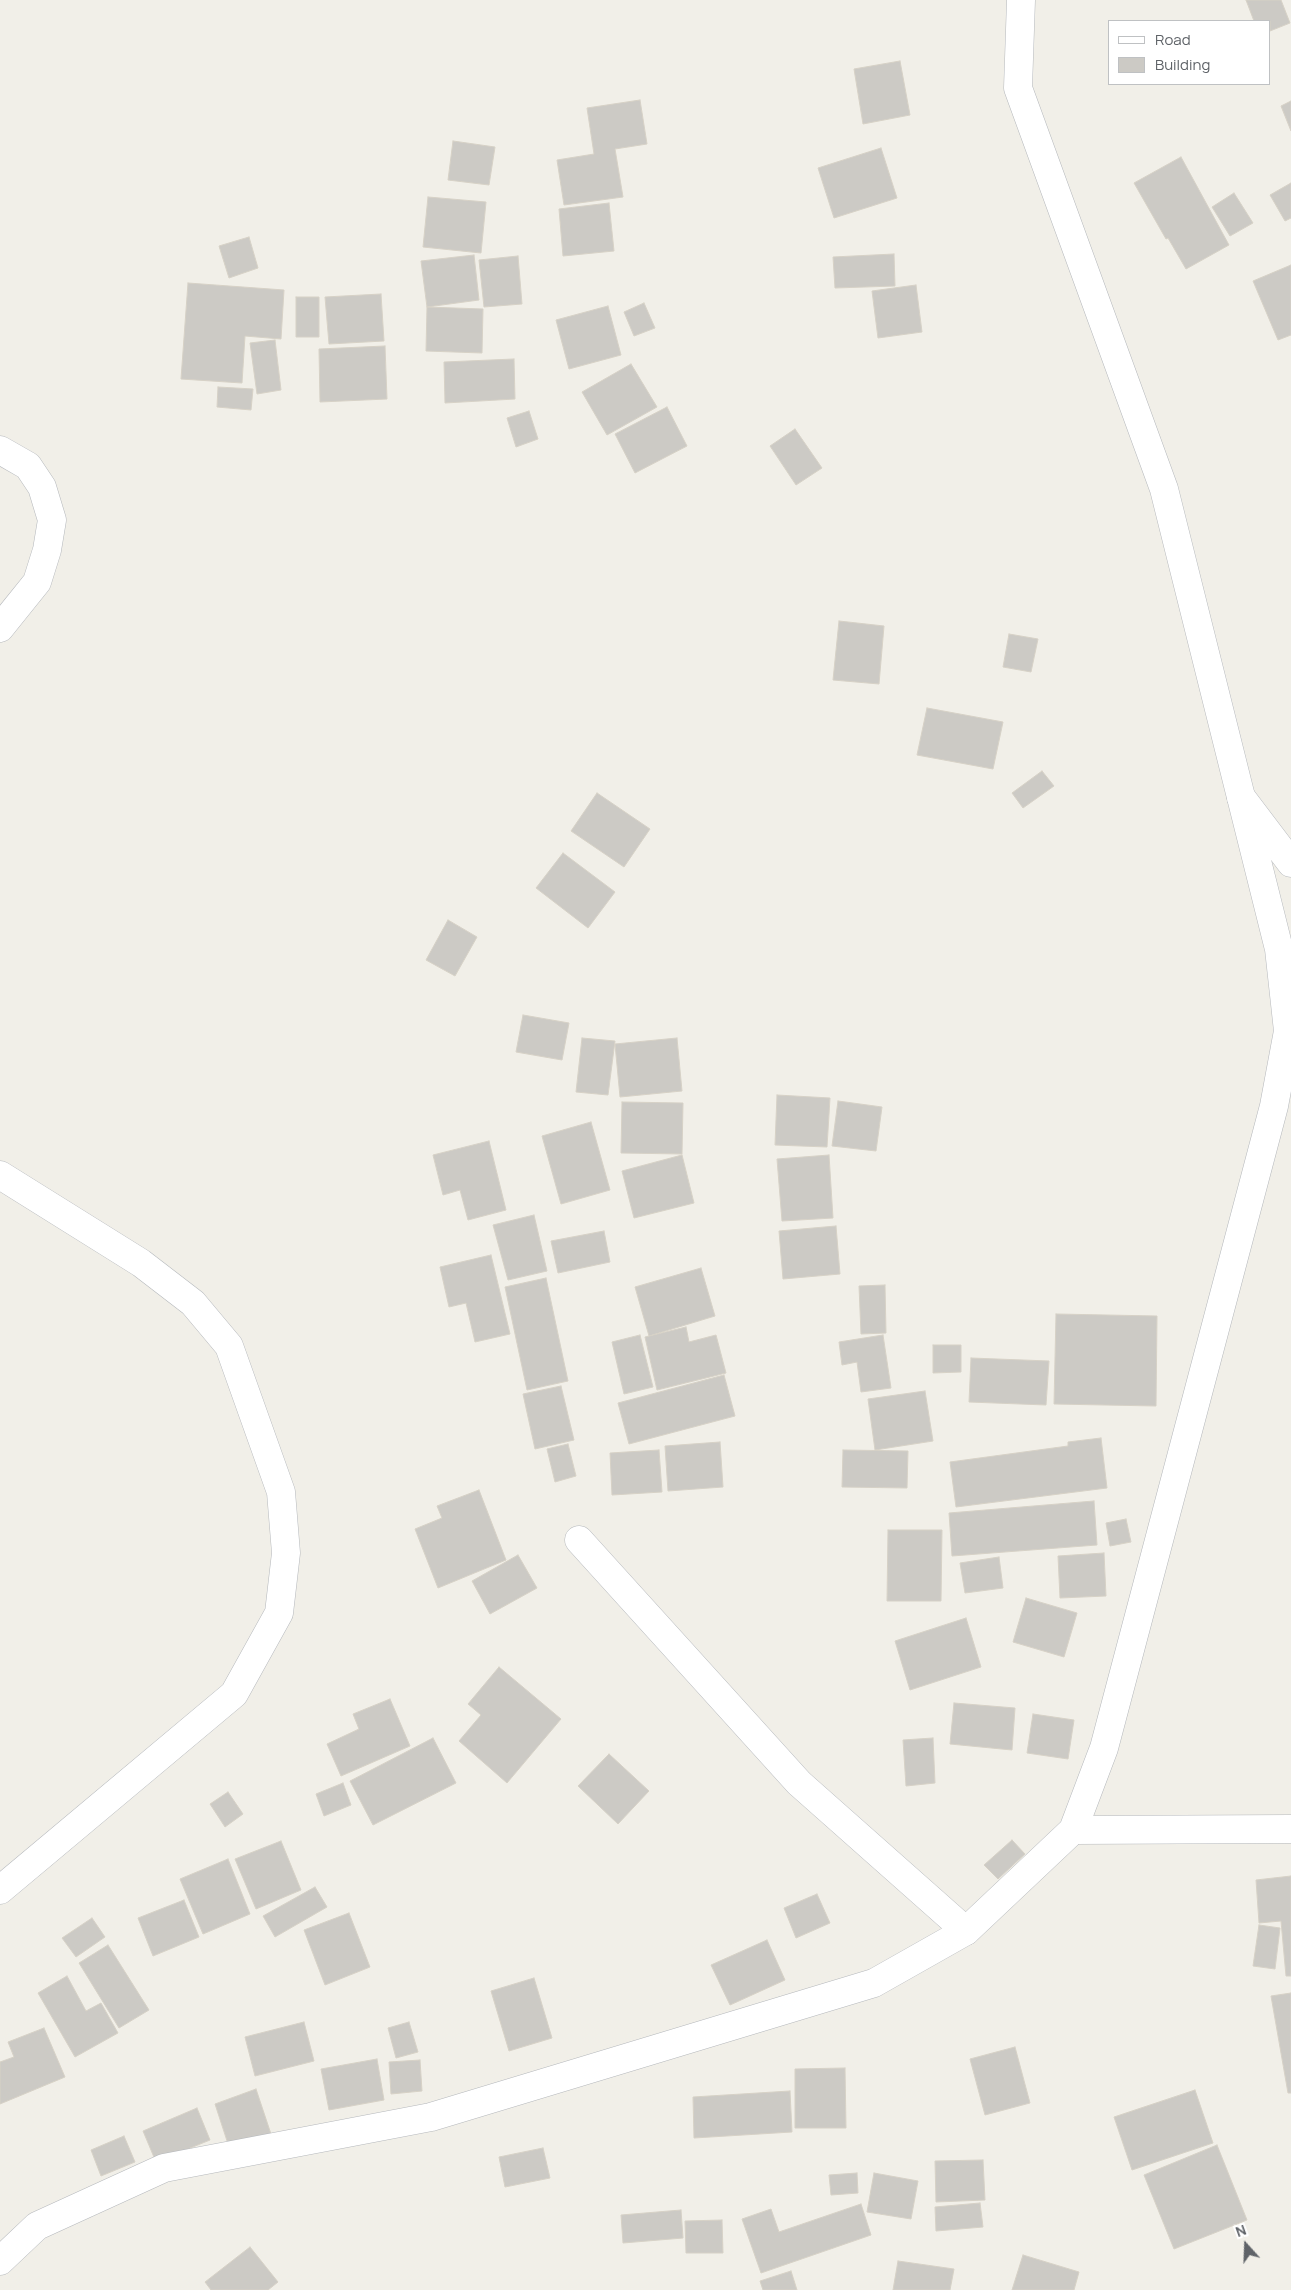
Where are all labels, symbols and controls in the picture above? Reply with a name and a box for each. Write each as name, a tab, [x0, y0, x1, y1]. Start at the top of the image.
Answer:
legend	[1108, 20, 1271, 85]
text: Road	[1155, 29, 1191, 50]
text: Building	[1155, 54, 1210, 75]
north arrow	[1221, 2220, 1271, 2270]
text: N	[1233, 2220, 1249, 2241]

